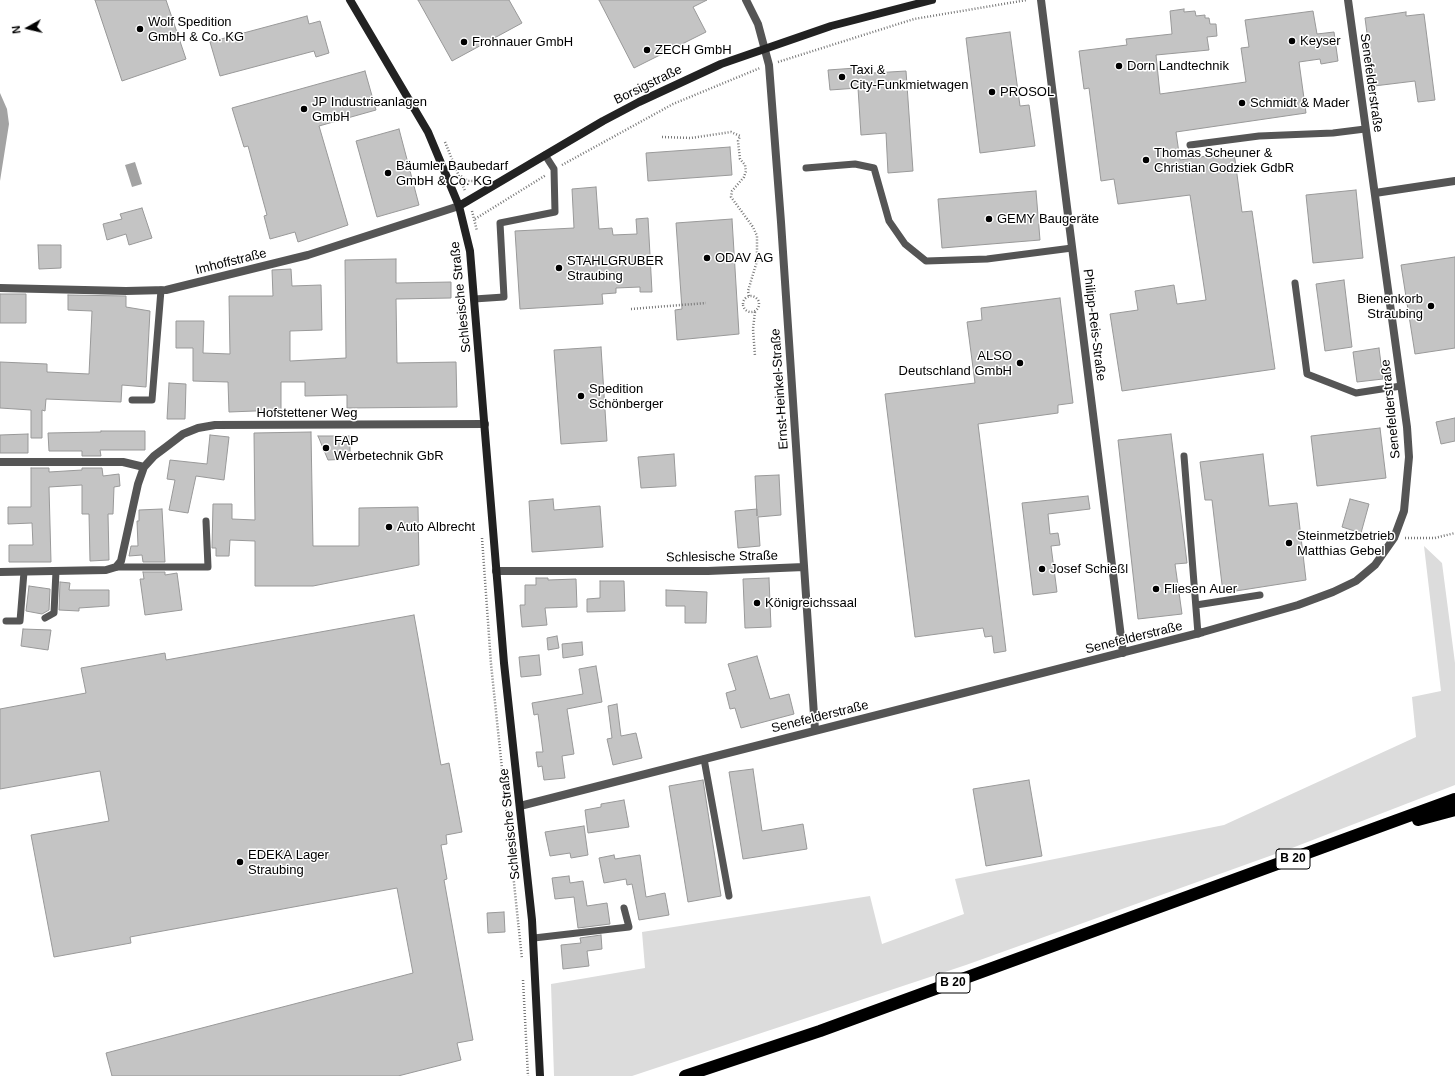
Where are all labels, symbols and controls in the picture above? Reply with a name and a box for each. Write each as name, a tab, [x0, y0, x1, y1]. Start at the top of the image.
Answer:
north arrow	[8, 8, 48, 48]
place label: Wolf Spedition GmbH & Co. KG	[148, 14, 244, 45]
marker: Wolf Spedition GmbH & Co. KG	[135, 24, 145, 34]
text: N	[10, 25, 23, 34]
place label: Keyser	[1300, 33, 1340, 49]
street label: Senefelderstraße	[1356, 33, 1386, 133]
place label: Frohnauer GmbH	[472, 34, 573, 50]
marker: Keyser	[1287, 36, 1297, 46]
marker: Frohnauer GmbH	[459, 37, 469, 47]
place label: ZECH GmbH	[655, 42, 732, 58]
marker: ZECH GmbH	[642, 45, 652, 55]
place label: Dorn Landtechnik	[1127, 58, 1229, 74]
marker: Dorn Landtechnik	[1114, 61, 1124, 71]
street label: Borsigstraße	[611, 62, 685, 108]
place label: Taxi & City-Funkmietwagen	[850, 62, 968, 93]
marker: Taxi & City-Funkmietwagen	[837, 72, 847, 82]
place label: PROSOL	[1000, 84, 1054, 100]
marker: PROSOL	[987, 87, 997, 97]
place label: JP Industrieanlagen GmbH	[312, 94, 427, 125]
place label: Schmidt & Mader	[1250, 95, 1350, 111]
marker: Schmidt & Mader	[1237, 98, 1247, 108]
marker: JP Industrieanlagen GmbH	[299, 104, 309, 114]
place label: Thomas Scheuner & Christian Godziek GdbR	[1154, 145, 1294, 176]
marker: Thomas Scheuner & Christian Godziek GdbR	[1141, 155, 1151, 165]
place label: Bäumler Baubedarf GmbH & Co. KG	[396, 158, 508, 189]
marker: Bäumler Baubedarf GmbH & Co. KG	[383, 168, 393, 178]
place label: GEMY Baugeräte	[997, 211, 1099, 227]
marker: GEMY Baugeräte	[984, 214, 994, 224]
street label: Schlesische Straße	[447, 240, 475, 354]
street label: Imhoffstraße	[194, 246, 268, 278]
place label: ODAV AG	[715, 250, 773, 266]
place label: STAHLGRUBER Straubing	[567, 253, 664, 284]
marker: ODAV AG	[702, 253, 712, 263]
marker: STAHLGRUBER Straubing	[554, 263, 564, 273]
street label: Philipp-Reis-Straße	[1079, 268, 1109, 382]
place label: Bienenkorb Straubing	[1357, 291, 1423, 322]
marker: Bienenkorb Straubing	[1426, 301, 1436, 311]
street label: Ernst-Heinkel-Straße	[768, 328, 792, 450]
place label: ALSO Deutschland GmbH	[899, 348, 1012, 379]
marker: ALSO Deutschland GmbH	[1015, 358, 1025, 368]
street label: Senefelderstraße	[1378, 359, 1404, 459]
place label: Spedition Schönberger	[589, 381, 663, 412]
marker: Spedition Schönberger	[576, 391, 586, 401]
street label: Hofstettener Weg	[257, 405, 357, 421]
place label: FAP Werbetechnik GbR	[334, 433, 444, 464]
marker: FAP Werbetechnik GbR	[321, 443, 331, 453]
place label: Auto Albrecht	[397, 519, 475, 535]
marker: Auto Albrecht	[384, 522, 394, 532]
place label: Steinmetzbetrieb Matthias Gebel	[1297, 528, 1395, 559]
marker: Steinmetzbetrieb Matthias Gebel	[1284, 538, 1294, 548]
street label: Schlesische Straße	[666, 548, 778, 566]
place label: Josef Schießl	[1050, 561, 1128, 577]
marker: Josef Schießl	[1037, 564, 1047, 574]
place label: Fliesen Auer	[1164, 581, 1237, 597]
marker: Fliesen Auer	[1151, 584, 1161, 594]
place label: Königreichssaal	[765, 595, 857, 611]
marker: Königreichssaal	[752, 598, 762, 608]
street label: Senefelderstraße	[1084, 618, 1184, 658]
street label: Senefelderstraße	[770, 697, 870, 737]
street label: Schlesische Straße	[496, 767, 524, 881]
place label: EDEKA Lager Straubing	[248, 847, 329, 878]
road number: B 20	[1276, 849, 1310, 869]
marker: EDEKA Lager Straubing	[235, 857, 245, 867]
road number: B 20	[936, 973, 970, 993]

